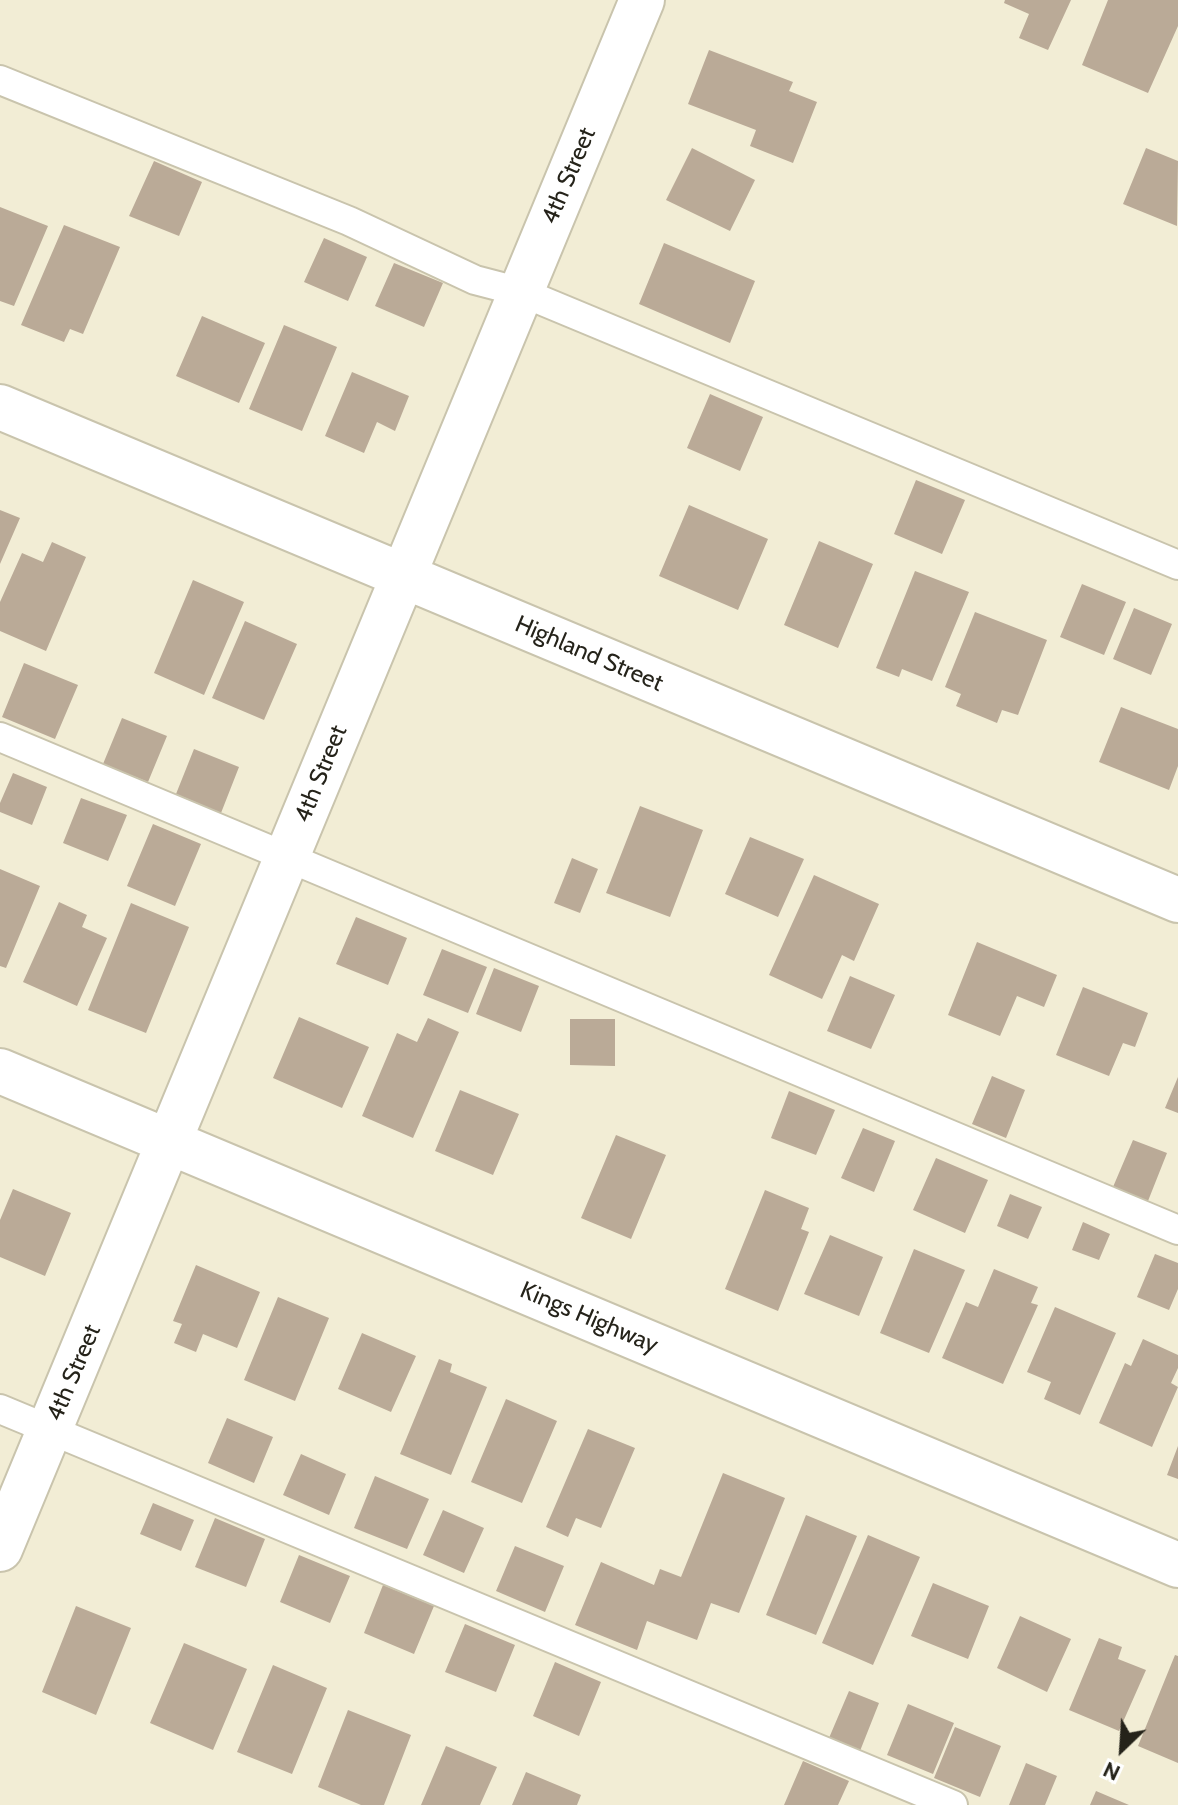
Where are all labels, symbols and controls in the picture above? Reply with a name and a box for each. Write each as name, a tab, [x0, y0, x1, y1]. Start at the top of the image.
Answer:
street label: 4th Street	[536, 123, 602, 229]
street label: Highland Street	[511, 610, 667, 698]
street label: 4th Street	[289, 721, 353, 827]
street label: Kings Highway	[516, 1276, 662, 1360]
street label: 4th Street	[41, 1320, 107, 1426]
north arrow	[1082, 1709, 1162, 1789]
text: N	[1099, 1756, 1124, 1787]

